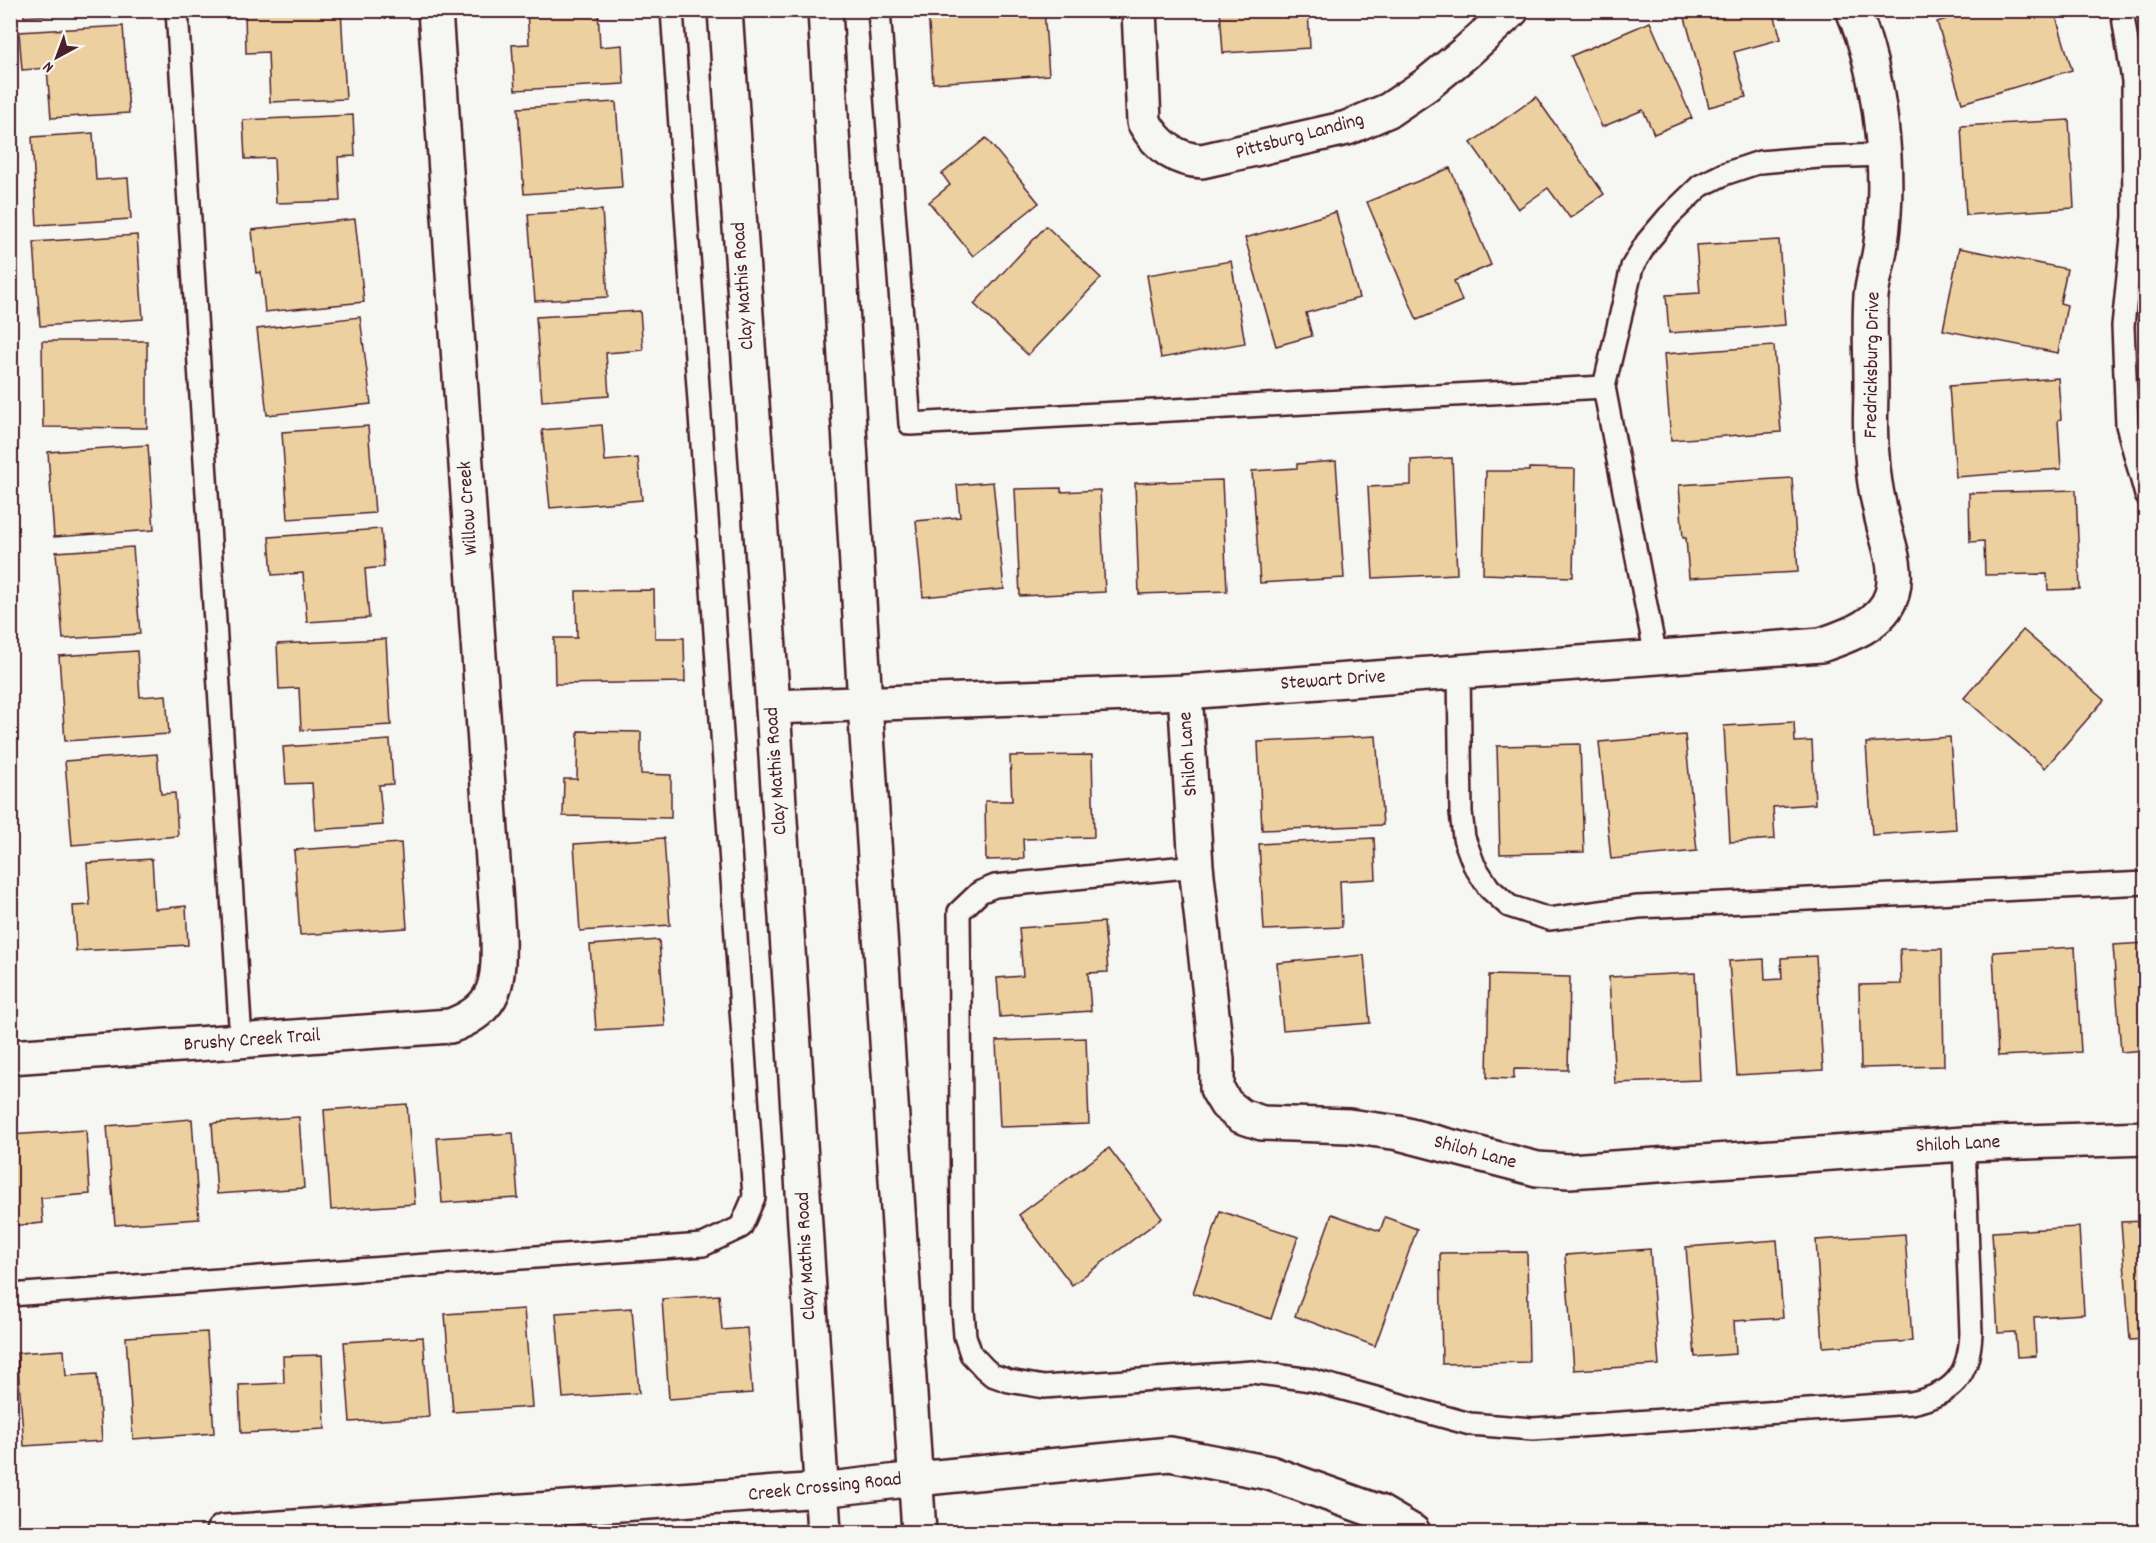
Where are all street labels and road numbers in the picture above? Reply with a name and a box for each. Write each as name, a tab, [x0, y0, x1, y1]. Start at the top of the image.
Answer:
street label: Pittsburg Landing	[1233, 106, 1367, 168]
street label: Clay Mathis Road	[726, 221, 762, 351]
street label: Fredricksburg Drive	[1858, 291, 1888, 439]
street label: Willow Creek	[452, 460, 486, 556]
street label: Stewart Drive	[1280, 663, 1387, 699]
street label: Clay Mathis Road	[759, 706, 795, 836]
street label: Shiloh Lane	[1172, 711, 1206, 797]
street label: Brushy Creek Trail	[183, 1022, 321, 1060]
street label: Shiloh Lane	[1430, 1129, 1520, 1178]
street label: Shiloh Lane	[1915, 1129, 2001, 1161]
street label: Clay Mathis Road	[790, 1191, 824, 1321]
street label: Creek Crossing Road	[747, 1466, 903, 1510]

